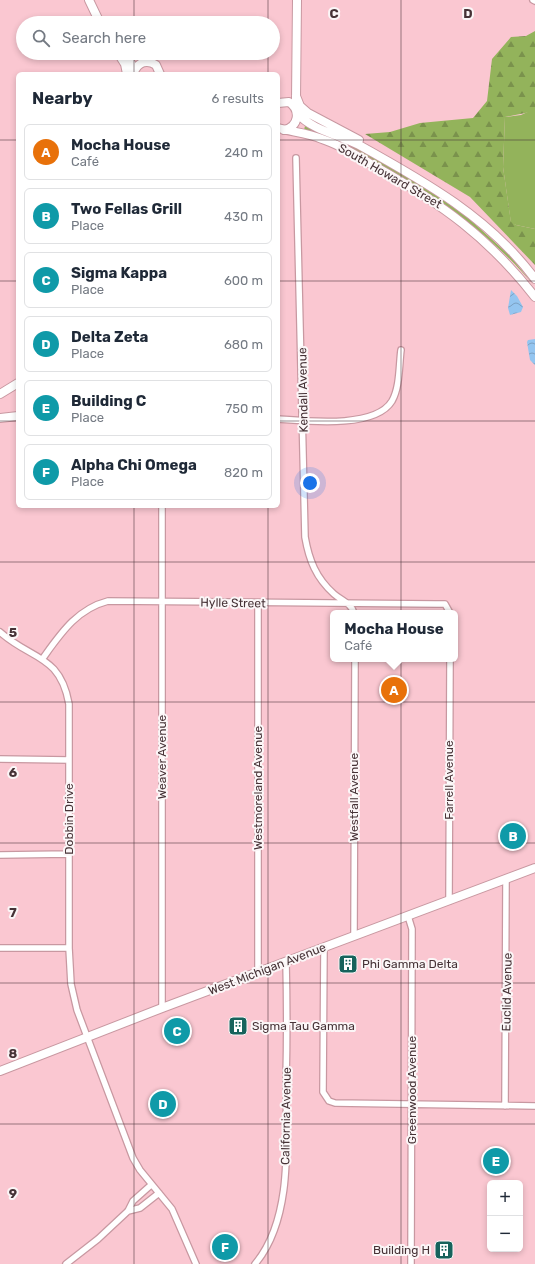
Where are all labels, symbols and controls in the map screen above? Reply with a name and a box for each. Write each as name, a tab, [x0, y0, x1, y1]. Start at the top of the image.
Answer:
text: C	[329, 6, 339, 21]
text: D	[463, 6, 473, 21]
search box	[16, 16, 280, 60]
icon: search	[30, 27, 52, 49]
text: Search here	[62, 29, 146, 47]
text: Nearby	[32, 88, 93, 108]
text: 6 results	[212, 91, 264, 106]
text: Mocha House	[71, 136, 170, 154]
street label: South Howard Street	[336, 141, 444, 211]
text: A	[41, 145, 51, 160]
text: 240 m	[224, 145, 263, 160]
text: Café	[71, 154, 99, 169]
text: Two Fellas Grill	[71, 200, 182, 218]
text: B	[41, 209, 51, 224]
text: 430 m	[224, 209, 263, 224]
text: Place	[71, 218, 104, 233]
text: Sigma Kappa	[71, 264, 167, 282]
text: C	[41, 273, 51, 288]
text: 600 m	[224, 273, 263, 288]
text: Place	[71, 282, 104, 297]
text: Delta Zeta	[71, 328, 148, 346]
text: D	[41, 337, 51, 352]
text: 680 m	[224, 337, 263, 352]
text: Place	[71, 346, 104, 361]
street label: Kendall Avenue	[295, 347, 311, 433]
text: Building C	[71, 392, 146, 410]
text: E	[42, 401, 50, 416]
text: 750 m	[226, 401, 263, 416]
text: Place	[71, 410, 104, 425]
text: Alpha Chi Omega	[71, 456, 197, 474]
text: F	[42, 465, 50, 480]
text: 820 m	[224, 465, 263, 480]
your location	[300, 473, 320, 493]
text: Place	[71, 474, 104, 489]
street label: Hylle Street	[200, 595, 266, 611]
popup	[330, 610, 458, 662]
text: Mocha House	[344, 620, 444, 638]
text: 5	[9, 625, 17, 640]
text: Café	[344, 638, 372, 653]
pin: A	[381, 675, 407, 705]
street label: Weaver Avenue	[155, 714, 169, 799]
street label: Westmoreland Avenue	[251, 726, 265, 850]
street label: Farrell Avenue	[442, 740, 456, 820]
street label: Westfall Avenue	[347, 752, 361, 841]
text: 6	[9, 765, 18, 780]
street label: Dobbin Drive	[62, 783, 76, 855]
pin: B	[500, 821, 526, 851]
text: 7	[9, 905, 17, 920]
street label: West Michigan Avenue	[206, 940, 328, 998]
street label: Euclid Avenue	[499, 952, 515, 1031]
building icon: Phi Gamma Delta	[337, 953, 359, 975]
place label: Phi Gamma Delta	[362, 957, 458, 971]
building icon: Sigma Tau Gamma	[227, 1015, 249, 1037]
pin: C	[164, 1016, 190, 1046]
place label: Sigma Tau Gamma	[252, 1019, 355, 1033]
street label: Greenwood Avenue	[405, 1036, 419, 1144]
text: 8	[9, 1046, 18, 1061]
street label: California Avenue	[278, 1067, 294, 1165]
pin: D	[150, 1089, 176, 1119]
pin: E	[483, 1146, 509, 1176]
map controls	[487, 1180, 523, 1252]
button: +	[487, 1180, 523, 1216]
text: 9	[9, 1186, 17, 1201]
button: −	[487, 1216, 523, 1252]
pin: F	[212, 1232, 238, 1262]
building icon: Building H	[433, 1239, 455, 1261]
place label: Building H	[373, 1243, 430, 1257]

